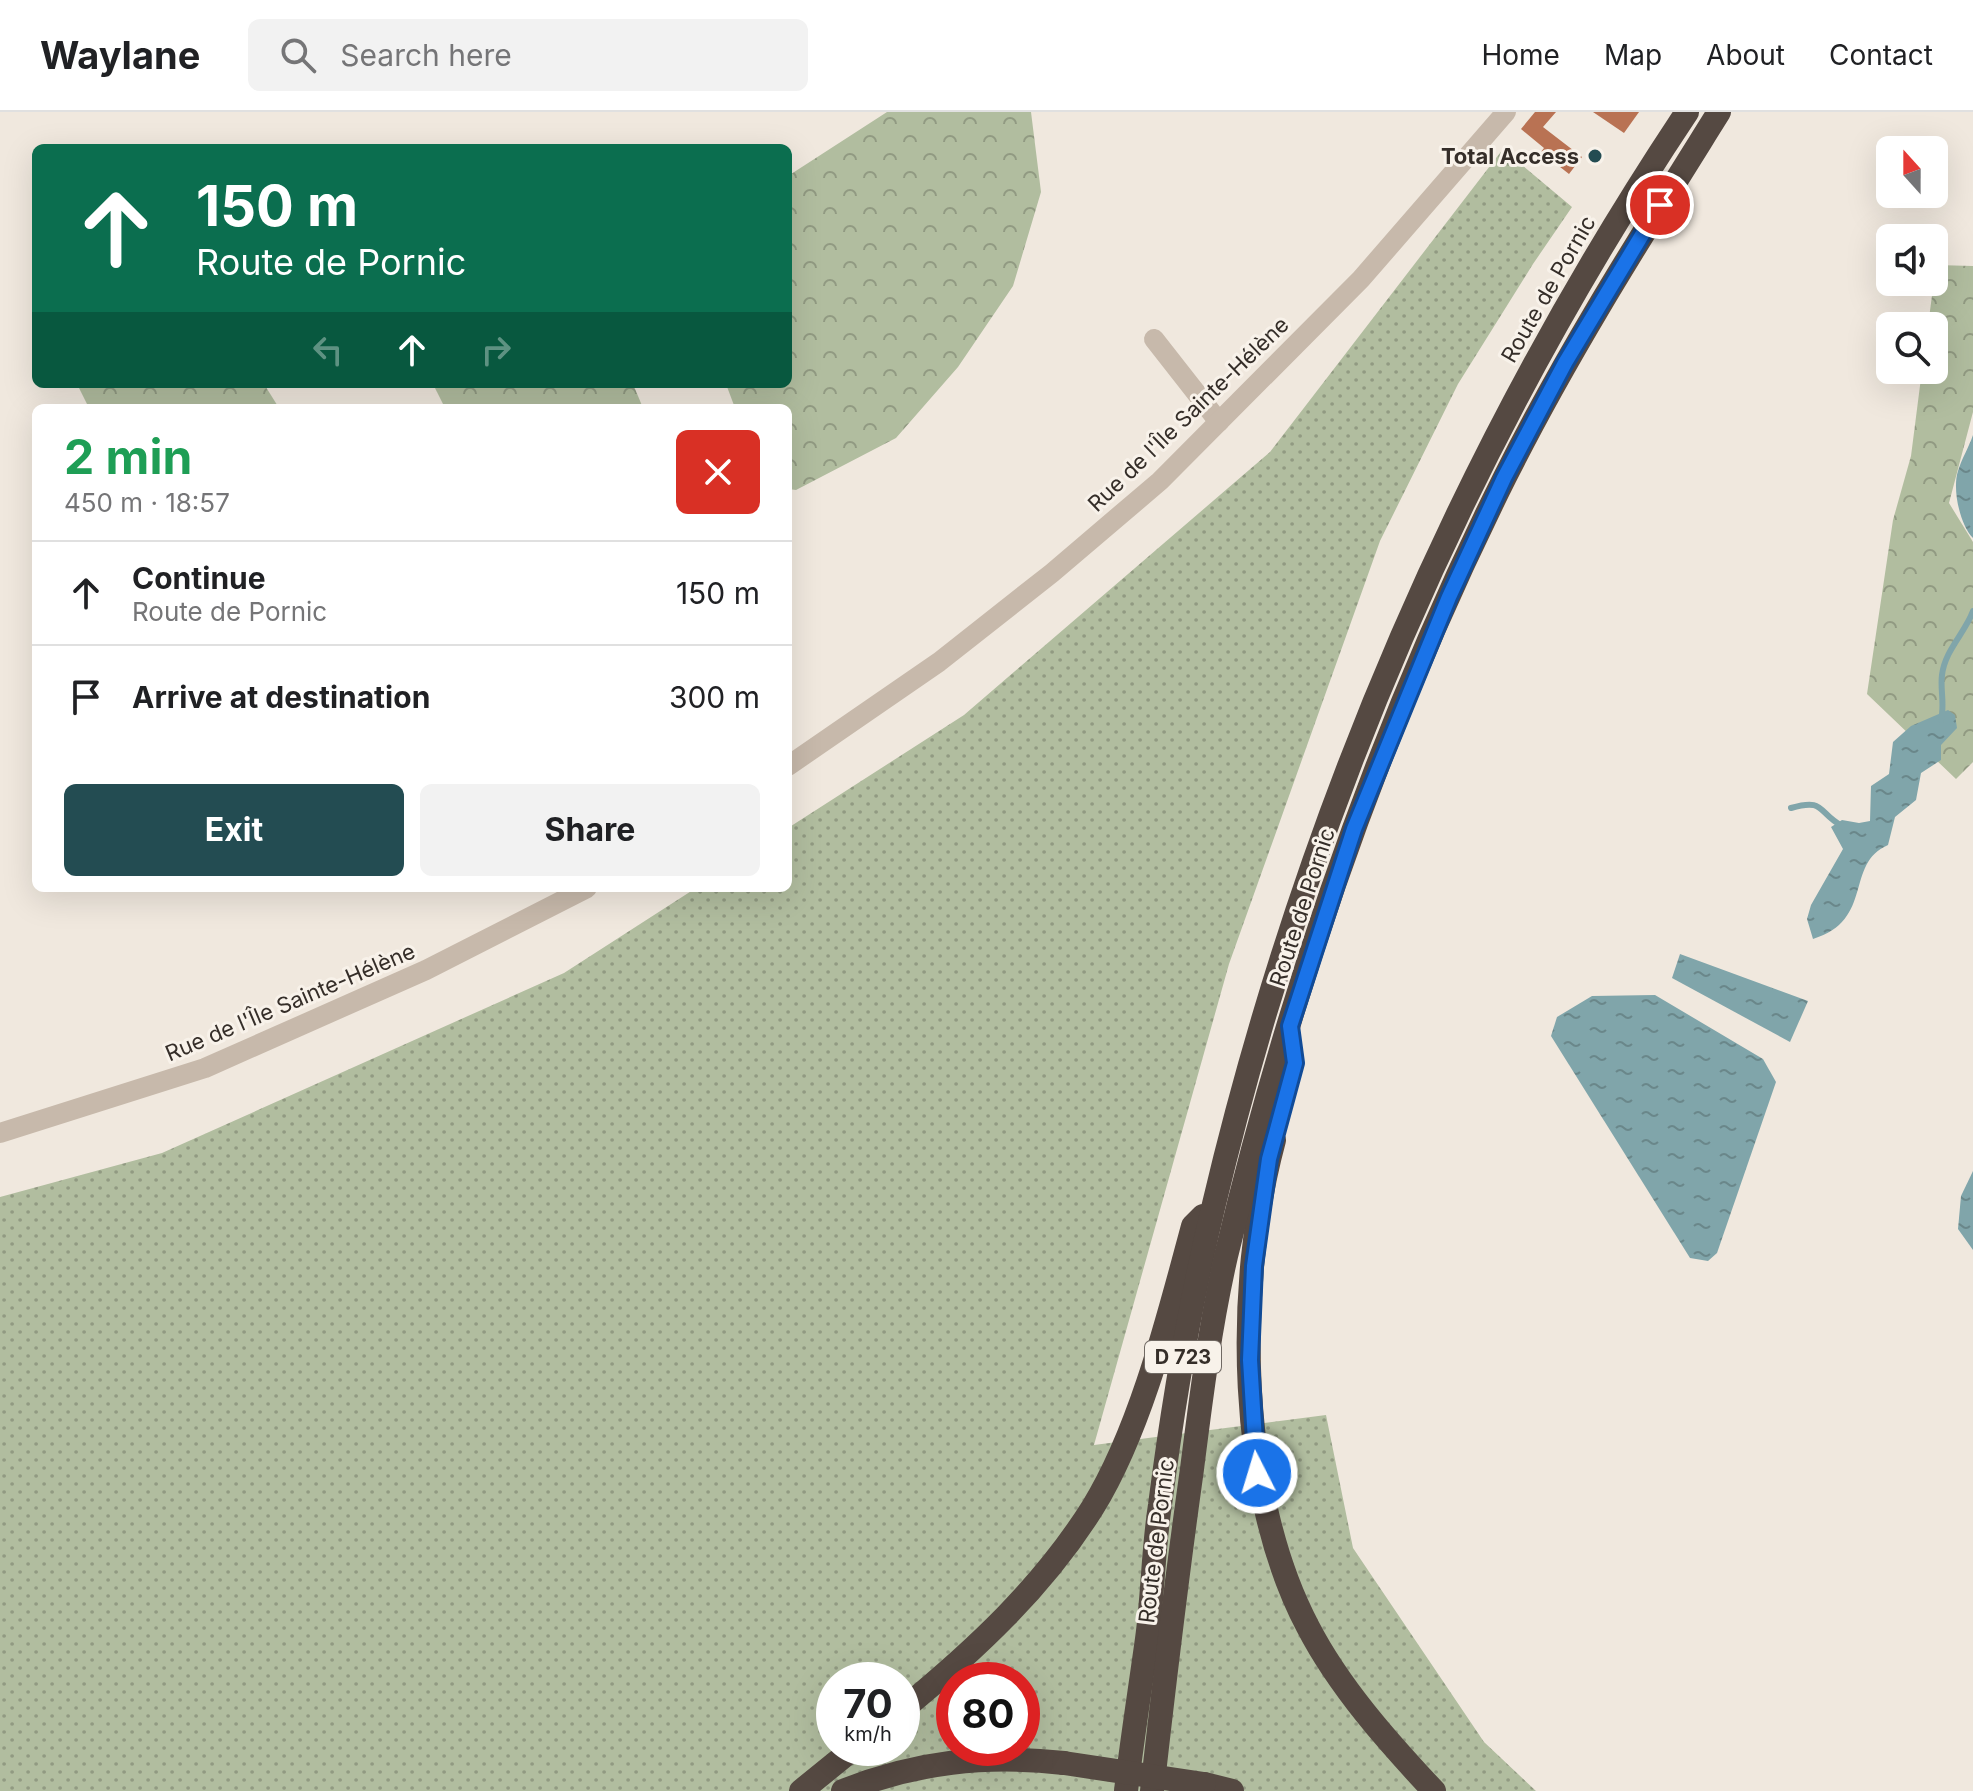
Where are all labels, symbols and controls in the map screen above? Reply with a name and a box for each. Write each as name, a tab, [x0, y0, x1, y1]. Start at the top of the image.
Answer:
search box	[248, 19, 808, 91]
text: Waylane	[40, 32, 200, 78]
icon: search	[276, 33, 320, 77]
text: Search here	[340, 37, 512, 73]
text: Home	[1481, 38, 1560, 72]
text: Map	[1604, 38, 1662, 72]
text: About	[1706, 38, 1785, 72]
text: Contact	[1829, 38, 1933, 72]
north arrow	[1876, 136, 1948, 208]
map controls	[1876, 136, 1948, 384]
place label: Total Access	[1441, 143, 1579, 169]
marker: Total Access	[1586, 147, 1604, 165]
pin	[1626, 171, 1694, 239]
text: 150 m	[196, 172, 358, 240]
icon: ahead	[64, 176, 168, 280]
icon: arrive	[1638, 183, 1682, 227]
street label: Route de Pornic	[1495, 211, 1601, 367]
button: sound	[1876, 224, 1948, 296]
text: Route de Pornic	[196, 240, 466, 284]
street label: Rue de l'Île Sainte-Hélène	[1082, 311, 1294, 517]
button: search	[1876, 312, 1948, 384]
icon: left	[306, 328, 350, 372]
icon: ahead	[390, 328, 434, 372]
icon: right	[474, 328, 518, 372]
text: 2 min	[64, 427, 192, 486]
button: close	[676, 430, 760, 514]
text: 450 m · 18:57	[64, 487, 230, 518]
text: Continue	[132, 560, 266, 596]
icon: ahead	[64, 571, 108, 615]
text: 150 m	[676, 575, 760, 611]
text: Route de Pornic	[132, 596, 327, 627]
icon: arrive	[64, 675, 108, 719]
text: Arrive at destination	[132, 679, 430, 715]
text: 300 m	[669, 679, 760, 715]
button: Exit	[64, 784, 404, 876]
button: Share	[420, 784, 760, 876]
street label: Route de Pornic	[1264, 824, 1340, 990]
street label: Rue de l'Île Sainte-Hélène	[161, 938, 419, 1066]
road number: D 723	[1145, 1341, 1221, 1373]
position arrow	[1215, 1431, 1299, 1515]
street label: Route de Pornic	[1133, 1457, 1179, 1625]
speed limit sign: 80	[936, 1662, 1040, 1766]
text: 70	[843, 1679, 893, 1728]
text: km/h	[844, 1722, 892, 1746]

